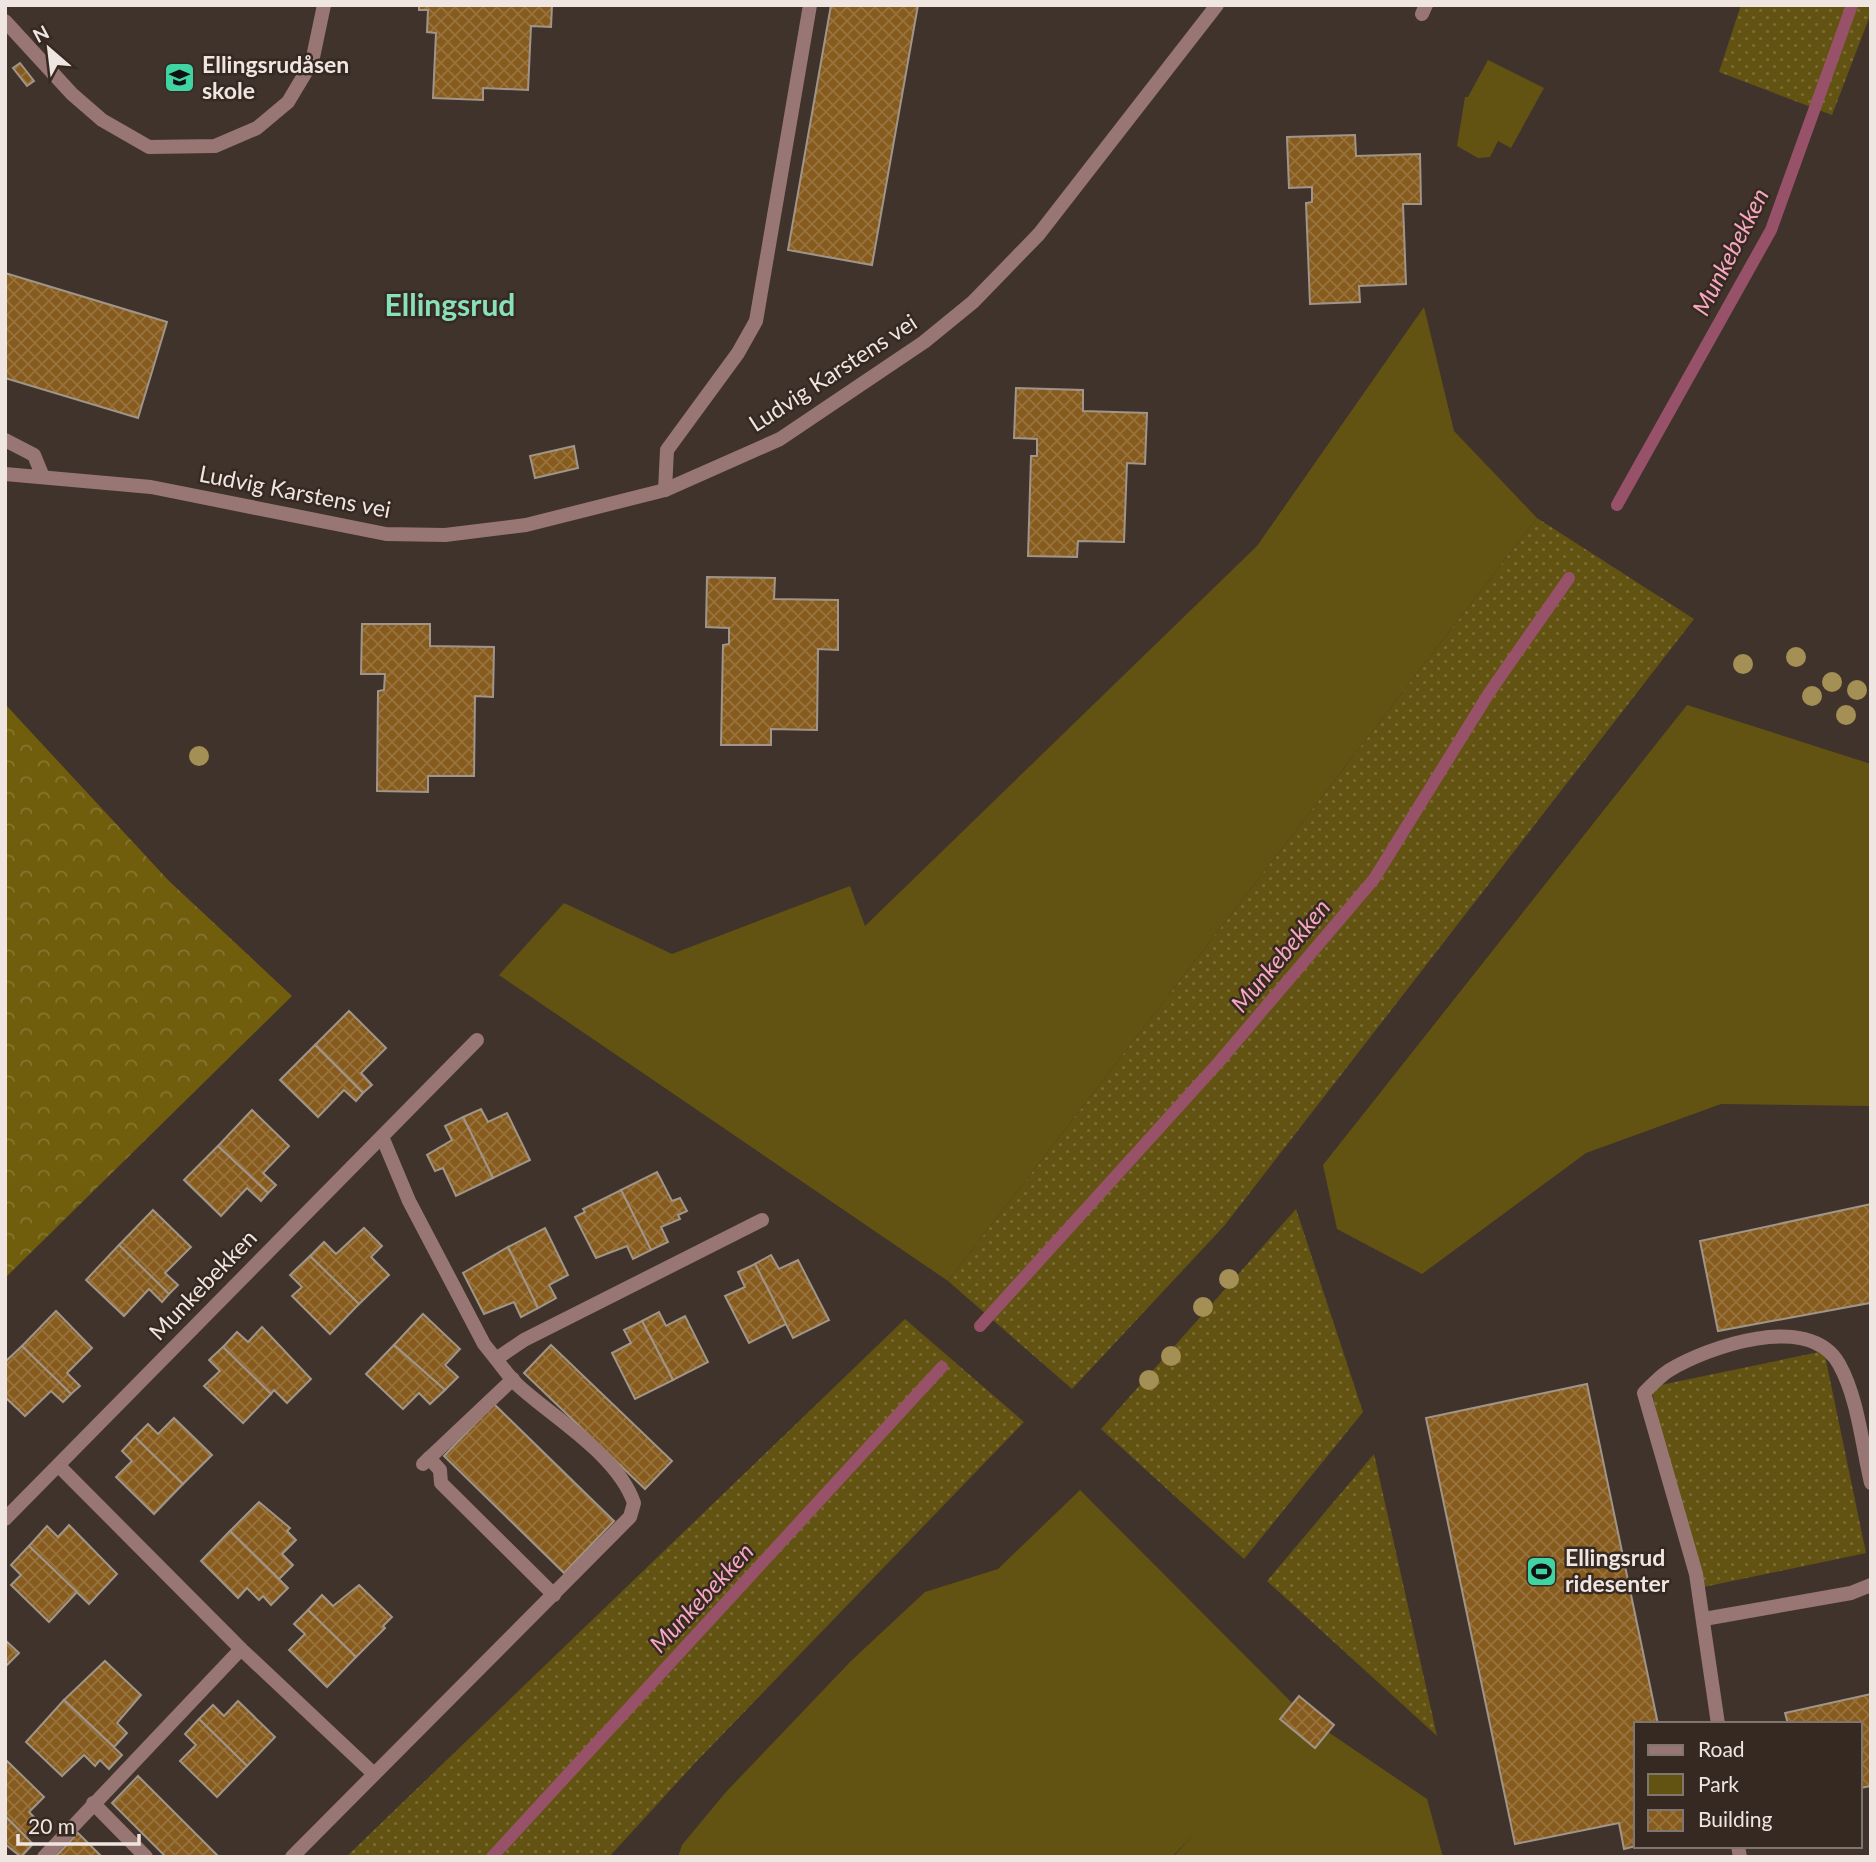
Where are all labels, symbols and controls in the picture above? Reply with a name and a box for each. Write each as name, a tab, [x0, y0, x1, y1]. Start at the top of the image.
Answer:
north arrow	[14, 14, 84, 84]
text: N	[29, 20, 53, 47]
place label: Ellingsrudåsen skole	[202, 50, 349, 104]
school or university icon: Ellingsrudåsen skole	[162, 61, 196, 95]
water label: Munkebekken	[1685, 183, 1774, 320]
district label: Ellingsrud	[385, 286, 515, 322]
street label: Ludvig Karstens vei	[743, 307, 922, 437]
street label: Ludvig Karstens vei	[197, 459, 393, 523]
water label: Munkebekken	[1224, 893, 1336, 1017]
street label: Munkebekken	[143, 1223, 262, 1345]
water label: Munkebekken	[643, 1536, 759, 1658]
place label: Ellingsrud ridesenter	[1565, 1543, 1670, 1597]
sports icon: Ellingsrud ridesenter	[1525, 1554, 1559, 1588]
legend	[1634, 1722, 1862, 1848]
text: Road	[1698, 1736, 1745, 1761]
text: Park	[1698, 1771, 1739, 1796]
scale bar	[18, 1802, 138, 1846]
text: Building	[1698, 1806, 1773, 1831]
text: 20 m	[28, 1813, 75, 1838]

